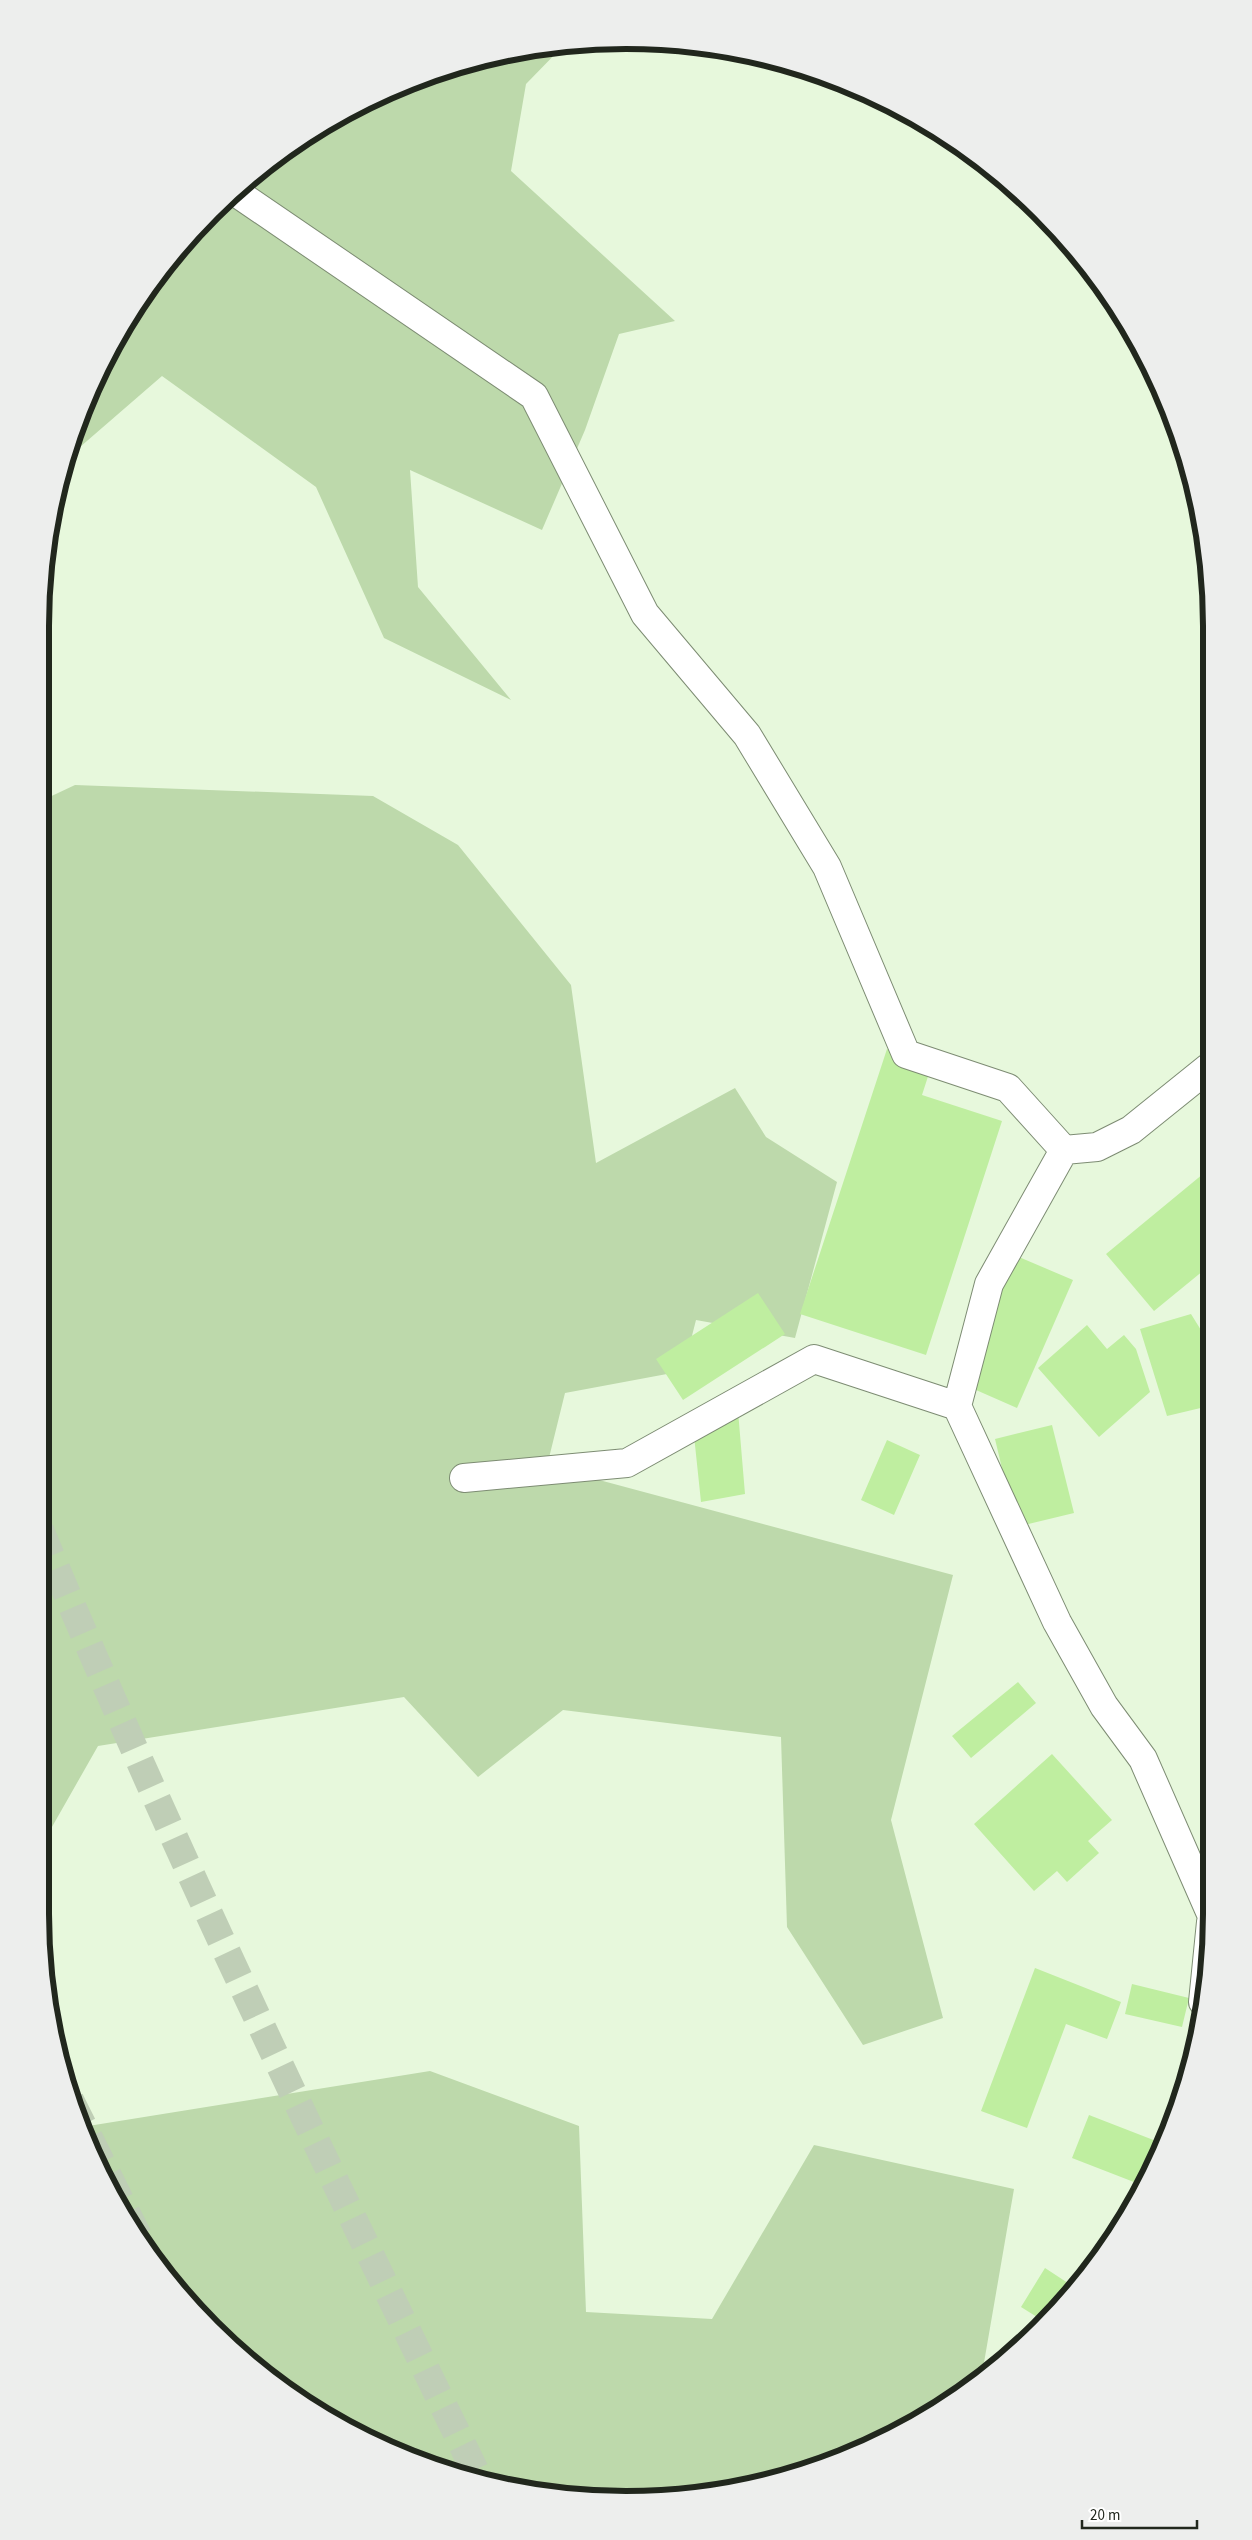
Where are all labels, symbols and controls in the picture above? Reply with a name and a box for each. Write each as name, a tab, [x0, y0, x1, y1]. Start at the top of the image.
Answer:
scale bar	[1082, 2498, 1197, 2530]
text: 20 m	[1090, 2505, 1120, 2526]

